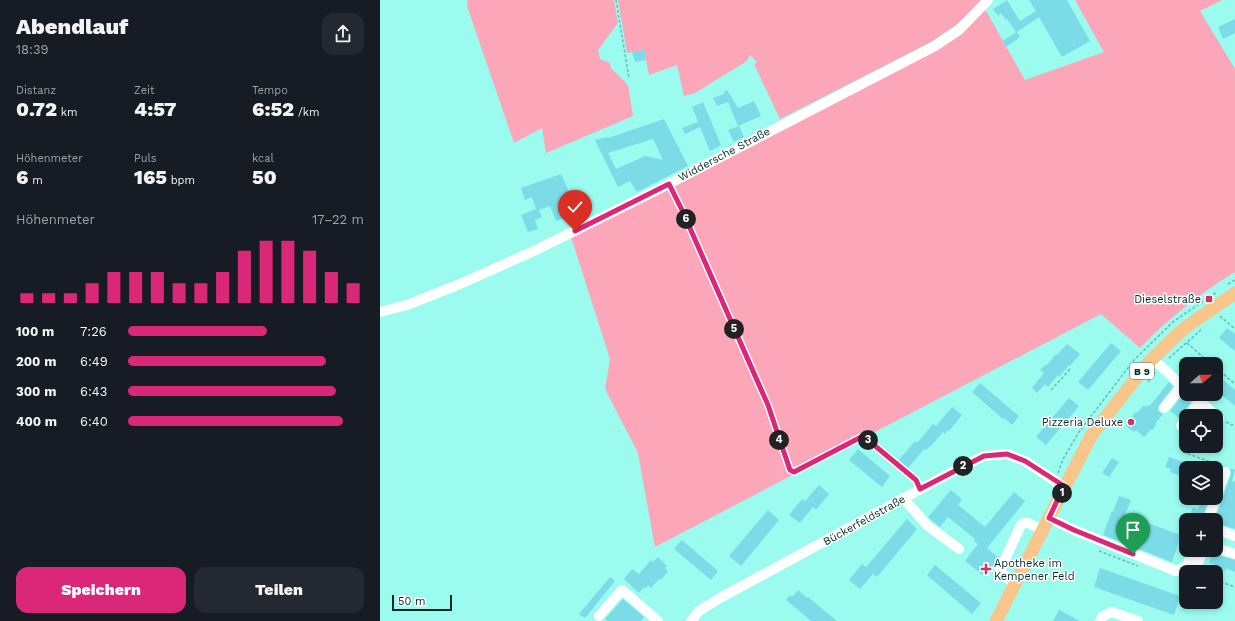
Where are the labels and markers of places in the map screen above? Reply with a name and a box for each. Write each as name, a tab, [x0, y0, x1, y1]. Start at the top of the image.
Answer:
pin	[558, 190, 592, 231]
pin: 6	[676, 209, 696, 229]
place label: Dieselstraße	[1134, 293, 1201, 306]
marker: Dieselstraße	[1204, 294, 1214, 304]
pin: 5	[724, 319, 744, 339]
place label: Pizzeria Deluxe	[1042, 416, 1123, 429]
marker: Pizzeria Deluxe	[1126, 417, 1136, 427]
pin: 4	[769, 430, 789, 450]
pin: 3	[858, 430, 878, 450]
pin: 2	[953, 456, 973, 476]
pin: 1	[1052, 483, 1072, 503]
pin	[1116, 513, 1150, 554]
place label: Apotheke im Kempener Feld	[994, 557, 1075, 583]
marker: Apotheke im Kempener Feld	[981, 564, 991, 574]

